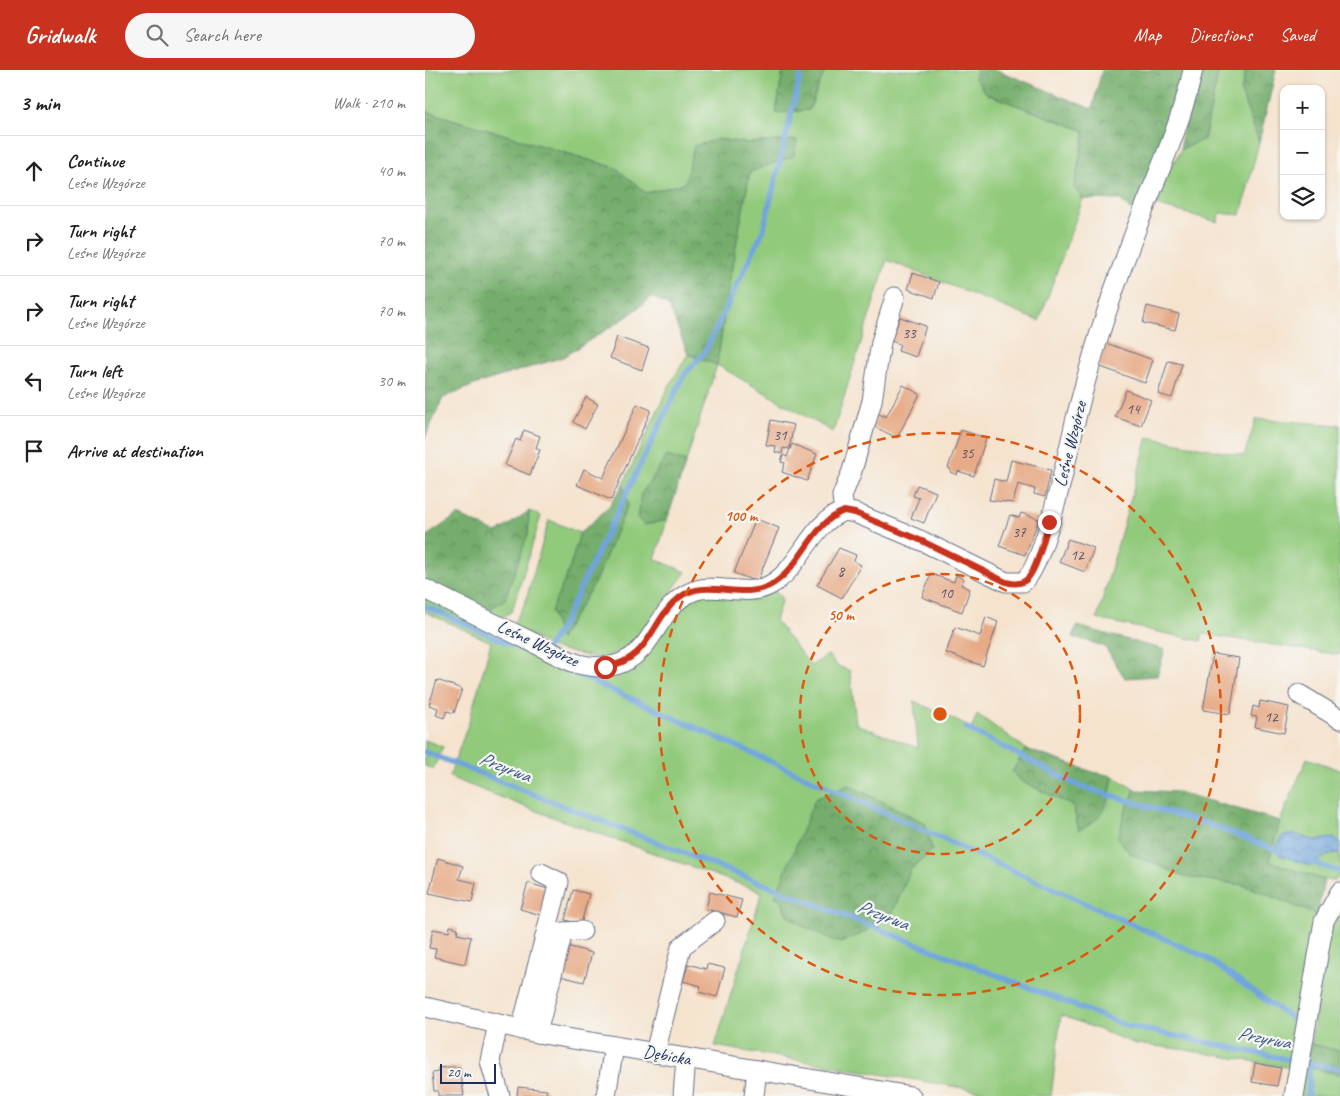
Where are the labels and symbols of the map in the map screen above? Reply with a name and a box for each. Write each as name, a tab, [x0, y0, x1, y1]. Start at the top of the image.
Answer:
house number: 33	[902, 324, 917, 343]
street label: Leśne Wzgórze	[1049, 398, 1092, 489]
house number: 14	[1126, 400, 1141, 419]
house number: 31	[773, 426, 788, 445]
house number: 35	[960, 444, 975, 463]
text: 100 m	[725, 507, 759, 526]
route end	[1038, 511, 1061, 534]
house number: 37	[1012, 523, 1027, 542]
house number: 12	[1070, 546, 1085, 565]
house number: 8	[838, 562, 846, 581]
house number: 10	[939, 584, 954, 603]
text: 50 m	[828, 606, 855, 625]
street label: Leśne Wzgórze	[494, 615, 583, 672]
route start	[594, 656, 617, 679]
centre of rings	[931, 705, 949, 723]
house number: 12	[1264, 708, 1279, 727]
water label: Przyrwa	[476, 746, 536, 788]
water label: Przyrwa	[854, 894, 914, 936]
water label: Przyrwa	[1236, 1021, 1294, 1055]
street label: Dębicka	[642, 1040, 694, 1070]
scale bar	[440, 1061, 496, 1084]

